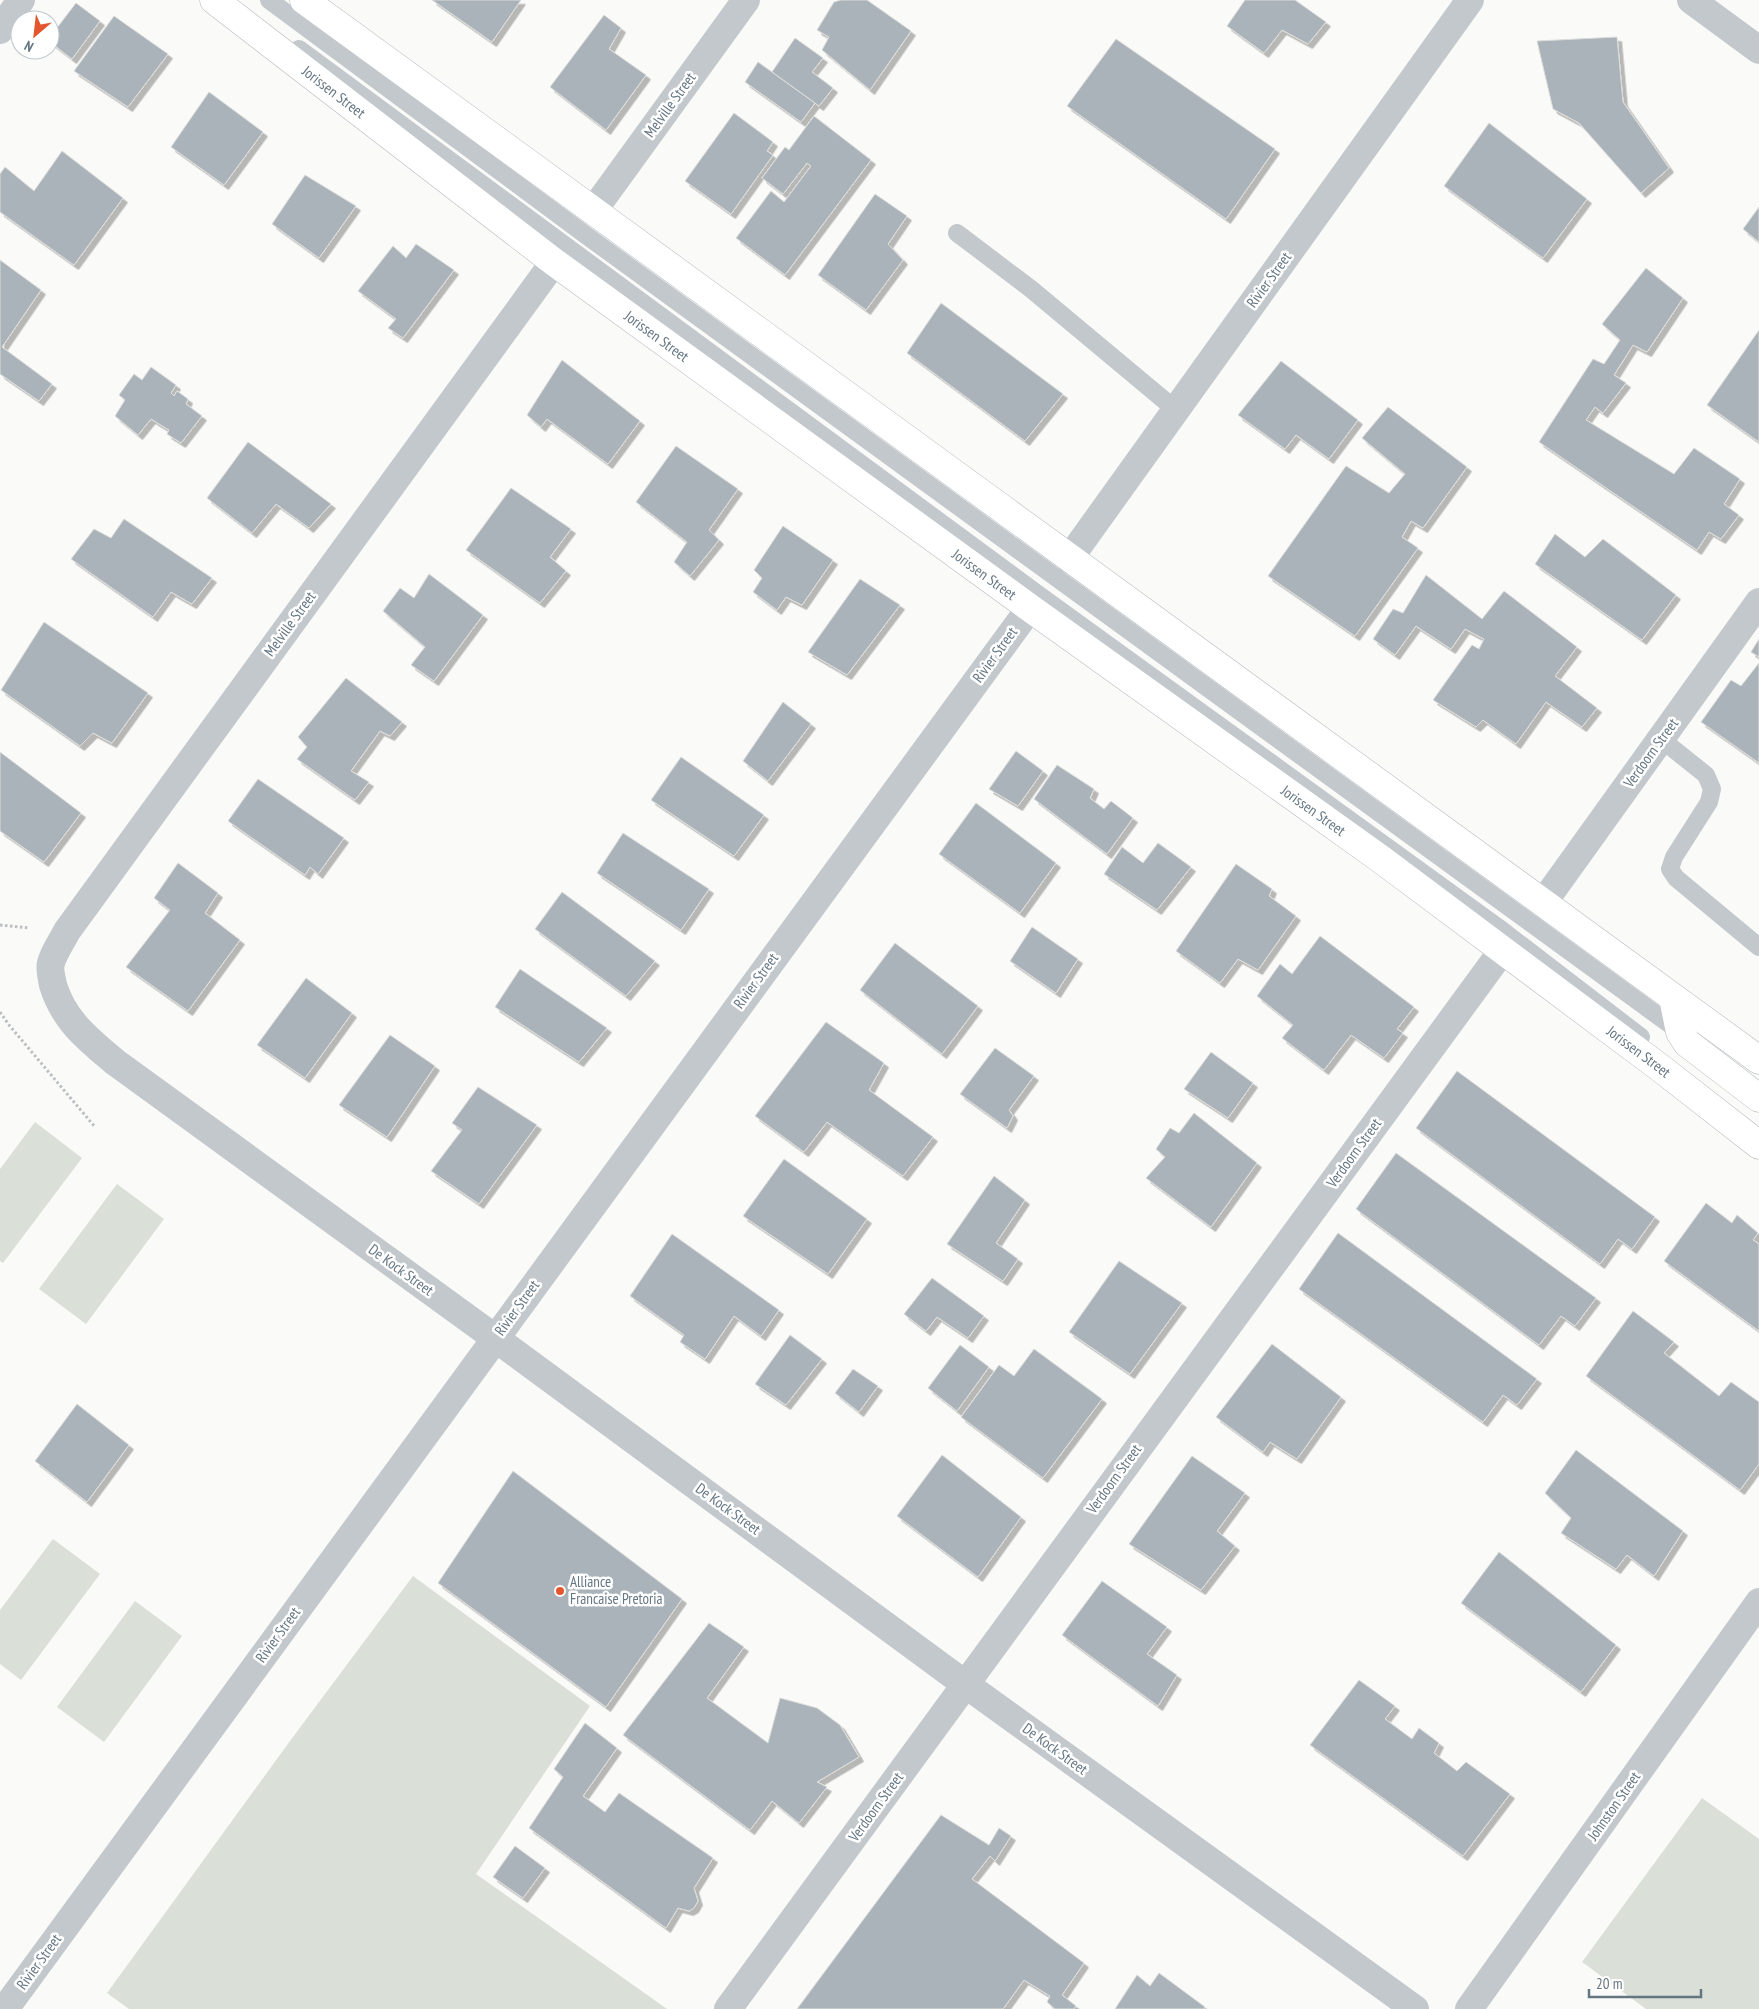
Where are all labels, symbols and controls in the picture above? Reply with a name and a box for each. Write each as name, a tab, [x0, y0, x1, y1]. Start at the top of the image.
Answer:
north arrow	[10, 10, 60, 60]
text: N	[21, 37, 36, 56]
street label: Jorissen Street	[298, 61, 369, 122]
street label: Melville Street	[640, 68, 700, 141]
street label: Rivier Street	[1242, 248, 1295, 311]
street label: Jorissen Street	[620, 306, 693, 366]
street label: Jorissen Street	[948, 544, 1020, 604]
street label: Melville Street	[260, 587, 320, 660]
street label: Rivier Street	[968, 623, 1021, 686]
street label: Verdoorn Street	[1619, 714, 1682, 792]
street label: Jorissen Street	[1277, 780, 1349, 840]
street label: Rivier Street	[729, 949, 782, 1012]
street label: Jorissen Street	[1603, 1021, 1675, 1081]
street label: Verdoorn Street	[1322, 1114, 1385, 1192]
street label: De Kock Street	[365, 1240, 437, 1299]
street label: Rivier Street	[490, 1276, 543, 1339]
street label: Verdoorn Street	[1082, 1440, 1145, 1518]
street label: De Kock Street	[692, 1479, 764, 1538]
place label: Alliance Francaise Pretoria	[570, 1572, 662, 1608]
marker: Alliance Francaise Pretoria	[554, 1585, 566, 1597]
street label: Rivier Street	[251, 1603, 304, 1666]
street label: De Kock Street	[1019, 1719, 1091, 1778]
street label: Verdoorn Street	[844, 1768, 907, 1846]
street label: Johnston Street	[1582, 1768, 1644, 1845]
street label: Rivier Street	[12, 1930, 65, 1993]
scale bar	[1589, 1966, 1702, 1998]
text: 20 m	[1596, 1974, 1622, 1993]

